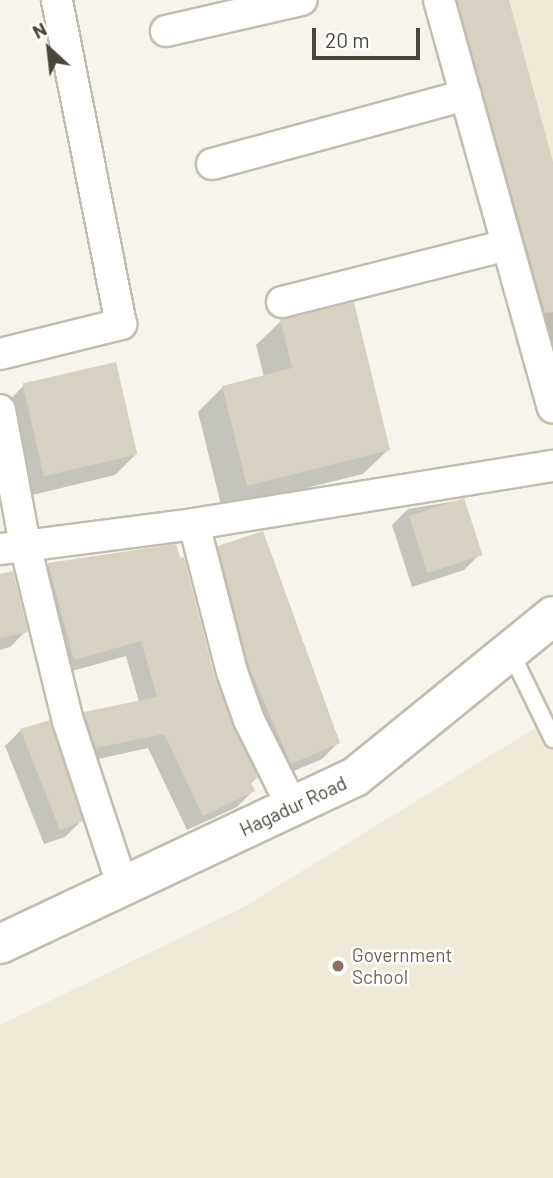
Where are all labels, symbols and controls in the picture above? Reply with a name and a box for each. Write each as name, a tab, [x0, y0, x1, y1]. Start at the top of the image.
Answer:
north arrow	[14, 14, 84, 84]
scale bar	[315, 14, 424, 58]
text: N	[28, 17, 50, 43]
text: 20 m	[325, 27, 370, 52]
street label: Hagadur Road	[236, 771, 350, 841]
place label: Government School	[352, 944, 452, 988]
marker: Government School	[330, 958, 346, 974]

